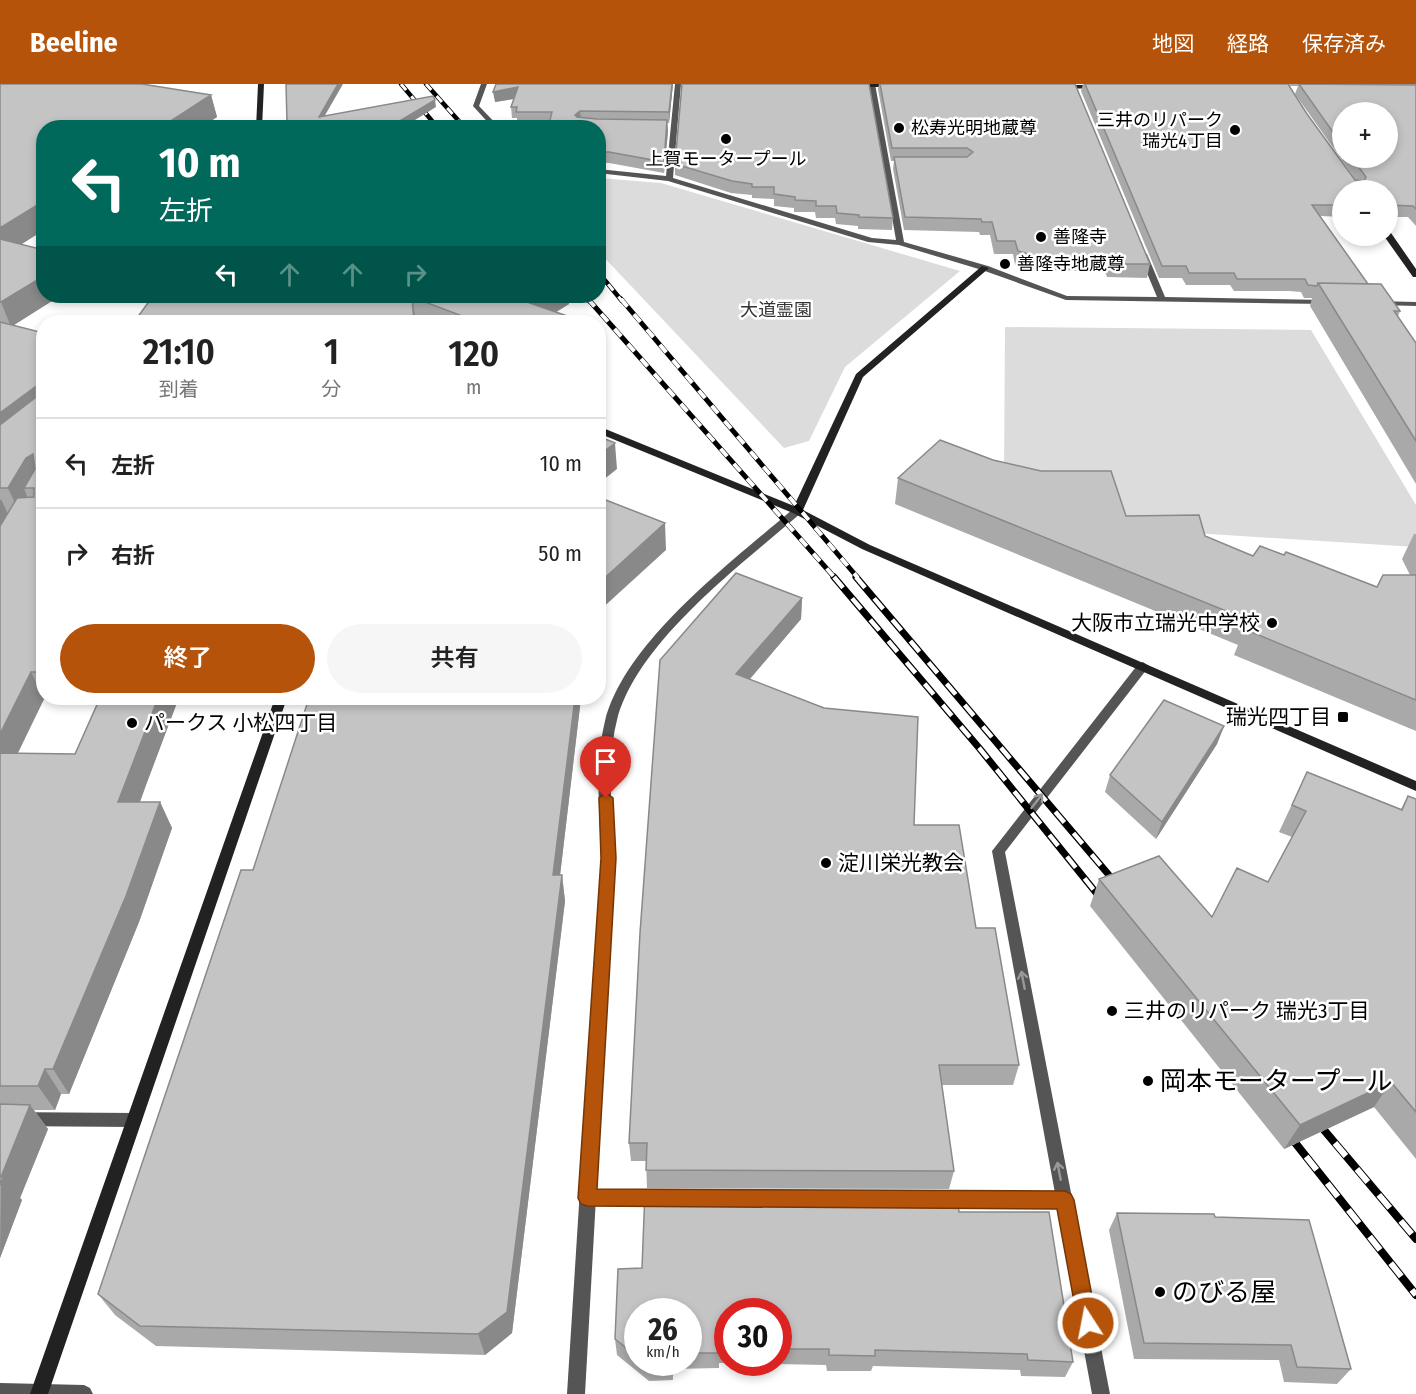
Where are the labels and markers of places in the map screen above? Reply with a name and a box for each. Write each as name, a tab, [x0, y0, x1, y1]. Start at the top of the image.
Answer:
place label: 三井のリパーク 瑞光4丁目	[1097, 109, 1223, 152]
place label: 松寿光明地蔵尊	[911, 117, 1037, 139]
marker: 松寿光明地蔵尊	[892, 121, 906, 135]
marker: 三井のリパーク 瑞光4丁目	[1228, 123, 1242, 137]
marker: 上賀モータープール	[719, 132, 733, 146]
place label: 上賀モータープール	[646, 148, 806, 170]
place label: 善隆寺	[1053, 226, 1107, 248]
marker: 善隆寺	[1034, 230, 1048, 244]
place label: 善隆寺地蔵尊	[1017, 253, 1125, 275]
marker: 善隆寺地蔵尊	[998, 257, 1012, 271]
place label: 大阪市立瑞光中学校	[1071, 610, 1260, 636]
marker: 大阪市立瑞光中学校	[1265, 616, 1279, 630]
place label: 瑞光四丁目	[1226, 704, 1331, 730]
place label: パークス 小松四丁目	[144, 710, 337, 736]
marker: 瑞光四丁目	[1336, 710, 1350, 724]
marker: パークス 小松四丁目	[125, 716, 139, 730]
pin	[580, 736, 631, 798]
place label: 淀川栄光教会	[838, 850, 964, 876]
marker: 淀川栄光教会	[819, 856, 833, 870]
place label: 三井のリパーク 瑞光3丁目	[1124, 998, 1369, 1024]
marker: 三井のリパーク 瑞光3丁目	[1105, 1004, 1119, 1018]
place label: 岡本モータープール	[1160, 1066, 1392, 1097]
marker: 岡本モータープール	[1141, 1074, 1155, 1088]
place label: のびる屋	[1172, 1277, 1276, 1308]
marker: のびる屋	[1153, 1285, 1167, 1299]

